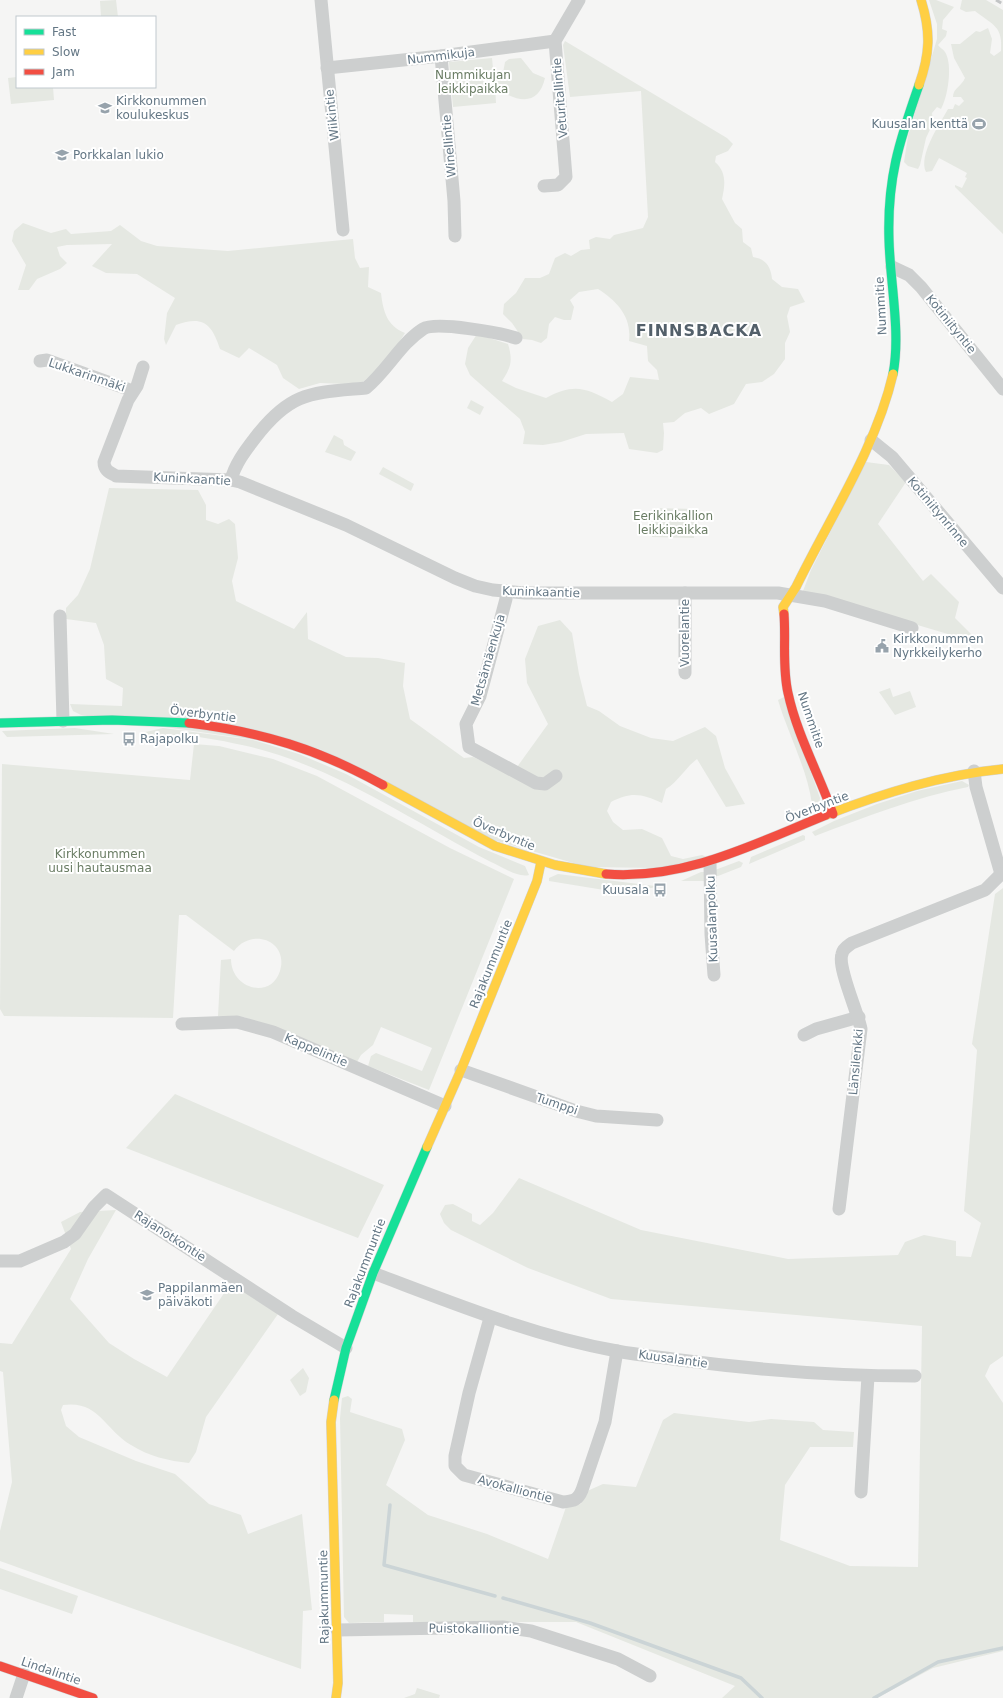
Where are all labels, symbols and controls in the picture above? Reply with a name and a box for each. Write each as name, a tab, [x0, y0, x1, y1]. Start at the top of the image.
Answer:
legend	[16, 16, 156, 88]
text: Fast	[52, 25, 76, 39]
text: Slow	[52, 45, 80, 59]
street label: Nummikuja	[406, 45, 476, 67]
street label: Veturitallintie	[550, 57, 570, 139]
text: Jam	[51, 65, 75, 79]
park label: Nummikujan leikkipaikka	[435, 68, 511, 96]
street label: Wiikintie	[322, 89, 342, 141]
place label: Kirkkonummen koulukeskus	[116, 94, 207, 122]
school or university icon: Kirkkonummen koulukeskus	[97, 100, 113, 116]
street label: Winellintie	[439, 114, 459, 178]
sports icon: Kuusalan kenttä	[971, 116, 987, 132]
place label: Kuusalan kenttä	[872, 117, 968, 131]
school or university icon: Porkkalan lukio	[54, 147, 70, 163]
place label: Porkkalan lukio	[73, 148, 164, 162]
street label: Nummitie	[872, 276, 890, 336]
street label: Kotiniityntie	[923, 292, 979, 356]
district label: FINNSBACKA	[636, 321, 762, 340]
street label: Lukkarinmäki	[47, 355, 127, 395]
street label: Kuninkaantie	[153, 470, 231, 488]
street label: Kotiniitynrinne	[905, 474, 971, 550]
park label: Eerikinkallion leikkipaikka	[633, 509, 713, 537]
street label: Kuninkaantie	[502, 584, 580, 600]
street label: Vuorelantie	[678, 599, 692, 667]
street label: Metsämäenkuja	[468, 612, 508, 708]
place label: Kirkkonummen Nyrkkeilykerho	[893, 632, 984, 660]
public building icon: Kirkkonummen Nyrkkeilykerho	[874, 638, 890, 654]
street label: Nummitie	[795, 690, 827, 750]
street label: Överbyntie	[169, 701, 237, 725]
bus stop icon: Rajapolku	[121, 731, 137, 747]
place label: Rajapolku	[140, 732, 199, 746]
street label: Överbyntie	[783, 787, 851, 825]
street label: Överbyntie	[471, 813, 538, 853]
park label: Kirkkonummen uusi hautausmaa	[48, 847, 152, 875]
street label: Kuusalanpolku	[703, 875, 721, 963]
bus stop icon: Kuusala	[652, 882, 668, 898]
place label: Kuusala	[602, 883, 649, 897]
street label: Rajakummuntie	[467, 918, 515, 1010]
street label: Länsilenkki	[846, 1028, 866, 1096]
street label: Kappelintie	[282, 1030, 350, 1070]
street label: Tumppi	[533, 1090, 580, 1118]
street label: Rajanotkontie	[132, 1208, 208, 1264]
street label: Rajakummuntie	[342, 1216, 388, 1310]
place label: Pappilanmäen päiväkoti	[158, 1281, 243, 1309]
school or university icon: Pappilanmäen päiväkoti	[139, 1287, 155, 1303]
street label: Kuusalantie	[637, 1347, 709, 1371]
street label: Avokalliontie	[476, 1472, 554, 1506]
street label: Rajakummuntie	[316, 1550, 332, 1644]
street label: Puistokalliontie	[429, 1621, 519, 1637]
street label: Lindalintie	[19, 1654, 83, 1688]

